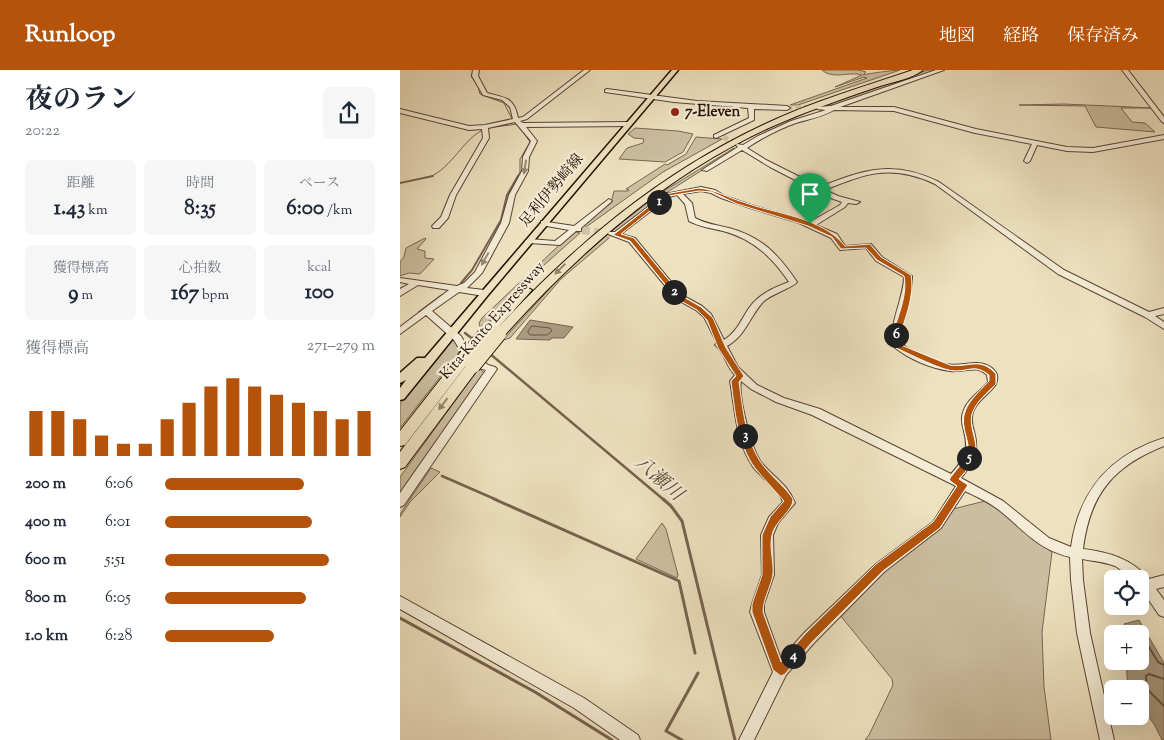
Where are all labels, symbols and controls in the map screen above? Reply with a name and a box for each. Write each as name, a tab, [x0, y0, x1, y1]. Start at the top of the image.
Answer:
text: Runloop	[25, 18, 115, 52]
text: 地図	[939, 24, 975, 50]
text: 経路	[1003, 24, 1039, 50]
text: 保存済み	[1067, 24, 1139, 50]
text: 夜のラン	[25, 81, 137, 121]
button: share	[323, 87, 375, 139]
place label: 7-Eleven	[685, 102, 741, 123]
marker: 7-Eleven	[669, 106, 681, 118]
text: 20:22	[25, 120, 60, 143]
street label: 足利伊勢崎線	[515, 150, 589, 232]
one-way arrow	[520, 159, 528, 175]
pin	[789, 173, 831, 224]
text: 距離	[67, 174, 95, 194]
text: 時間	[186, 174, 214, 194]
text: ペース	[299, 174, 340, 194]
icon: arrive	[796, 180, 824, 208]
pin: 1	[646, 190, 672, 214]
text: 1	[657, 192, 662, 212]
text: 1.43	[54, 194, 85, 224]
text: 8:35	[184, 194, 216, 224]
text: 6:00	[286, 194, 324, 224]
text: km	[85, 201, 108, 221]
text: /km	[324, 201, 352, 221]
one-way arrow	[481, 252, 490, 266]
street label: Kita-Kanto Expressway	[436, 257, 551, 385]
text: kcal	[307, 258, 331, 278]
text: 獲得標高	[53, 259, 109, 279]
text: 心拍数	[179, 259, 221, 279]
one-way arrow	[554, 263, 566, 275]
text: 100	[305, 278, 334, 308]
text: 9	[68, 279, 78, 309]
text: 167	[171, 279, 199, 309]
pin: 2	[662, 280, 686, 304]
text: 2	[671, 282, 678, 302]
text: m	[78, 286, 93, 306]
text: bpm	[199, 286, 229, 306]
pin: 6	[884, 322, 908, 348]
text: 6	[893, 325, 900, 345]
text: 271–279 m	[307, 335, 375, 358]
text: 獲得標高	[25, 338, 89, 361]
one-way arrow	[438, 397, 448, 411]
pin: 3	[732, 424, 758, 448]
text: 3	[743, 426, 748, 446]
pin: 5	[956, 446, 982, 470]
text: 5	[967, 448, 972, 468]
water label: 八瀬川	[628, 450, 690, 509]
text: 200 m	[25, 473, 66, 496]
text: 6:06	[105, 473, 133, 496]
text: 400 m	[25, 511, 67, 534]
text: 6:01	[105, 511, 131, 534]
text: 600 m	[25, 549, 67, 572]
text: 5:51	[105, 549, 126, 572]
map controls	[1104, 570, 1149, 725]
button: locate	[1104, 570, 1149, 615]
text: 800 m	[25, 587, 67, 610]
text: 6:05	[105, 587, 131, 610]
text: 1.0 km	[25, 625, 68, 648]
text: 6:28	[105, 625, 132, 648]
button: +	[1104, 625, 1149, 670]
pin: 4	[780, 644, 806, 668]
text: 4	[790, 646, 797, 666]
button: −	[1104, 680, 1149, 725]

